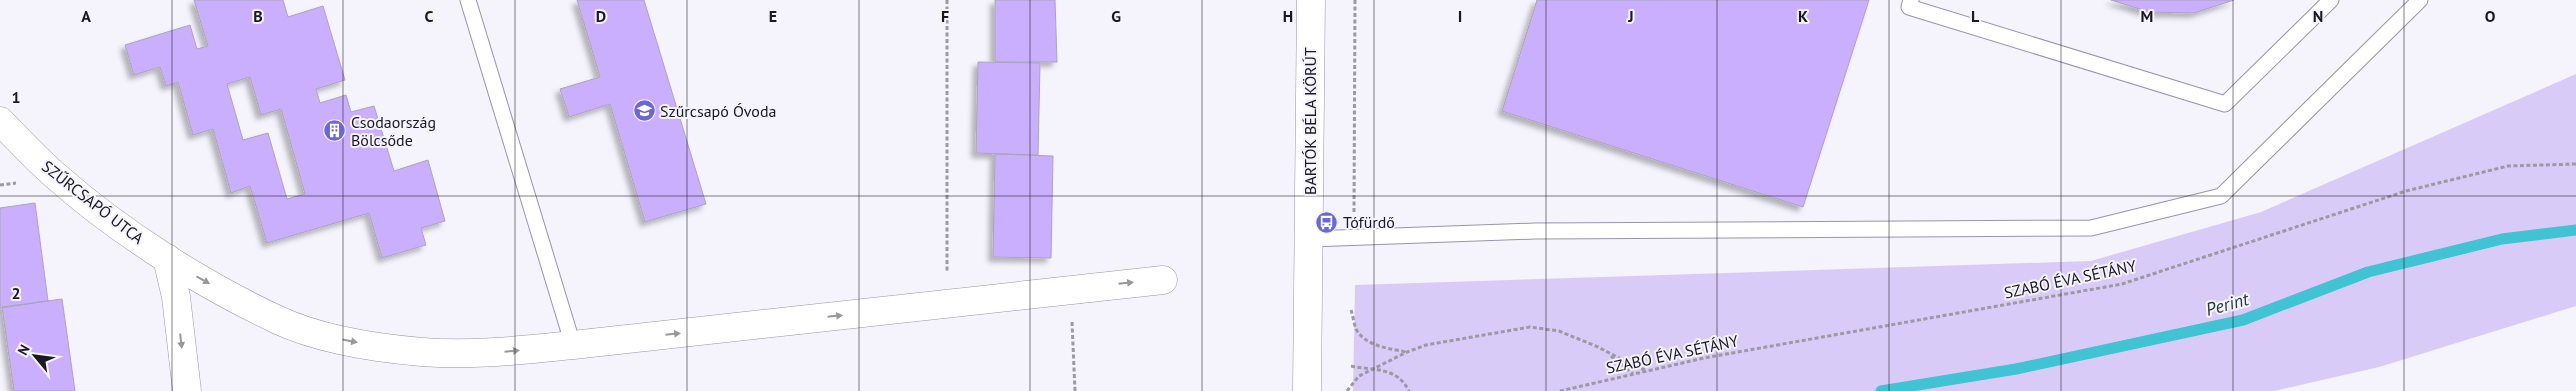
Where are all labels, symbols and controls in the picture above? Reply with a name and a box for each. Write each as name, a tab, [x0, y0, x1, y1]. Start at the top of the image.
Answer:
text: A	[81, 6, 91, 26]
text: B	[253, 6, 263, 26]
text: C	[425, 6, 434, 26]
text: D	[596, 6, 606, 26]
text: E	[769, 6, 777, 26]
text: F	[941, 6, 949, 26]
text: G	[1111, 6, 1121, 26]
text: H	[1283, 6, 1293, 26]
text: I	[1458, 6, 1462, 26]
text: J	[1627, 6, 1634, 26]
text: K	[1798, 6, 1808, 26]
text: L	[1971, 6, 1980, 26]
text: M	[2141, 6, 2153, 26]
text: N	[2313, 6, 2323, 26]
text: O	[2485, 6, 2496, 26]
street label: BARTÓK BÉLA KÖRÚT	[1300, 47, 1320, 195]
text: 1	[11, 87, 21, 107]
school or university icon: Szűrcsapó Óvoda	[632, 99, 656, 123]
place label: Szűrcsapó Óvoda	[660, 101, 776, 121]
place label: Csodaország Bölcsőde	[351, 112, 436, 150]
building icon: Csodaország Bölcsőde	[323, 119, 347, 143]
street label: SZŰRCSAPÓ UTCA	[38, 156, 148, 248]
bus stop icon: Tófürdő	[1315, 210, 1339, 234]
place label: Tófürdő	[1343, 212, 1395, 232]
street label: SZABÓ ÉVA SÉTÁNY	[2002, 255, 2138, 303]
one-way arrow	[197, 275, 210, 284]
one-way arrow	[1118, 279, 1134, 287]
text: 2	[11, 283, 21, 303]
water label: Perint	[2203, 287, 2252, 321]
one-way arrow	[827, 312, 843, 320]
one-way arrow	[666, 330, 682, 338]
street label: SZABÓ ÉVA SÉTÁNY	[1604, 330, 1740, 378]
north arrow	[10, 331, 60, 381]
one-way arrow	[177, 333, 185, 349]
one-way arrow	[343, 337, 358, 345]
text: N	[14, 341, 34, 358]
one-way arrow	[504, 347, 520, 355]

